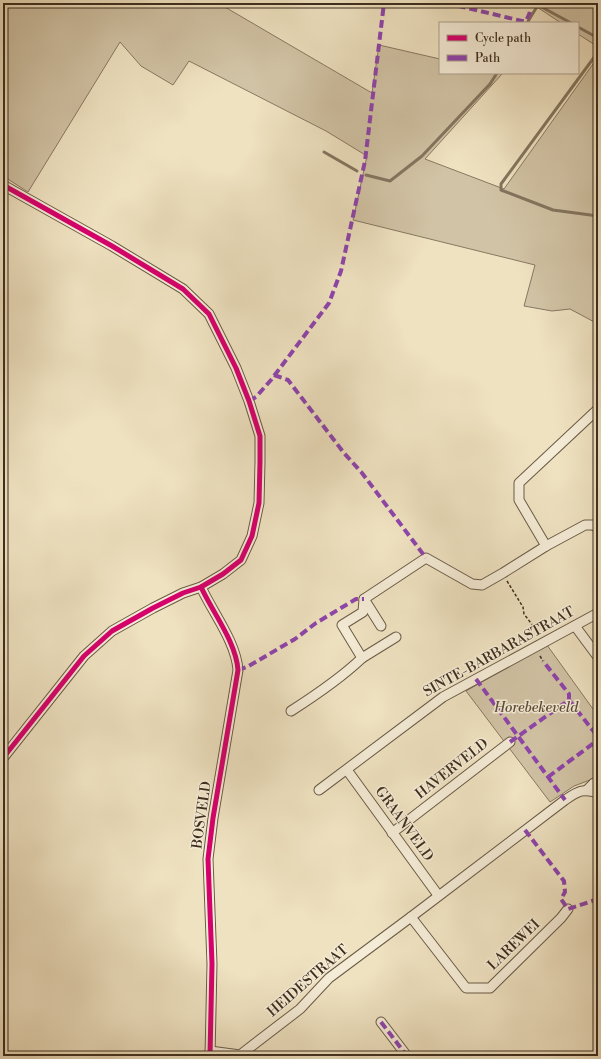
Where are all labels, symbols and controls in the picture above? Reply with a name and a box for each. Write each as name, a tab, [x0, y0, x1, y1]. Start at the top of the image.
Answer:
legend	[439, 22, 579, 74]
text: Cycle path	[475, 31, 531, 46]
text: Path	[475, 51, 500, 66]
street label: SINTE-BARBARASTRAAT	[420, 603, 578, 701]
park label: Horebekeveld	[493, 699, 579, 717]
street label: HAVERVELD	[412, 735, 492, 803]
street label: BOSVELD	[188, 780, 216, 851]
street label: GRAANVELD	[371, 783, 437, 865]
street label: LAREWEI	[484, 915, 544, 974]
street label: HEIDESTRAAT	[264, 941, 352, 1021]

